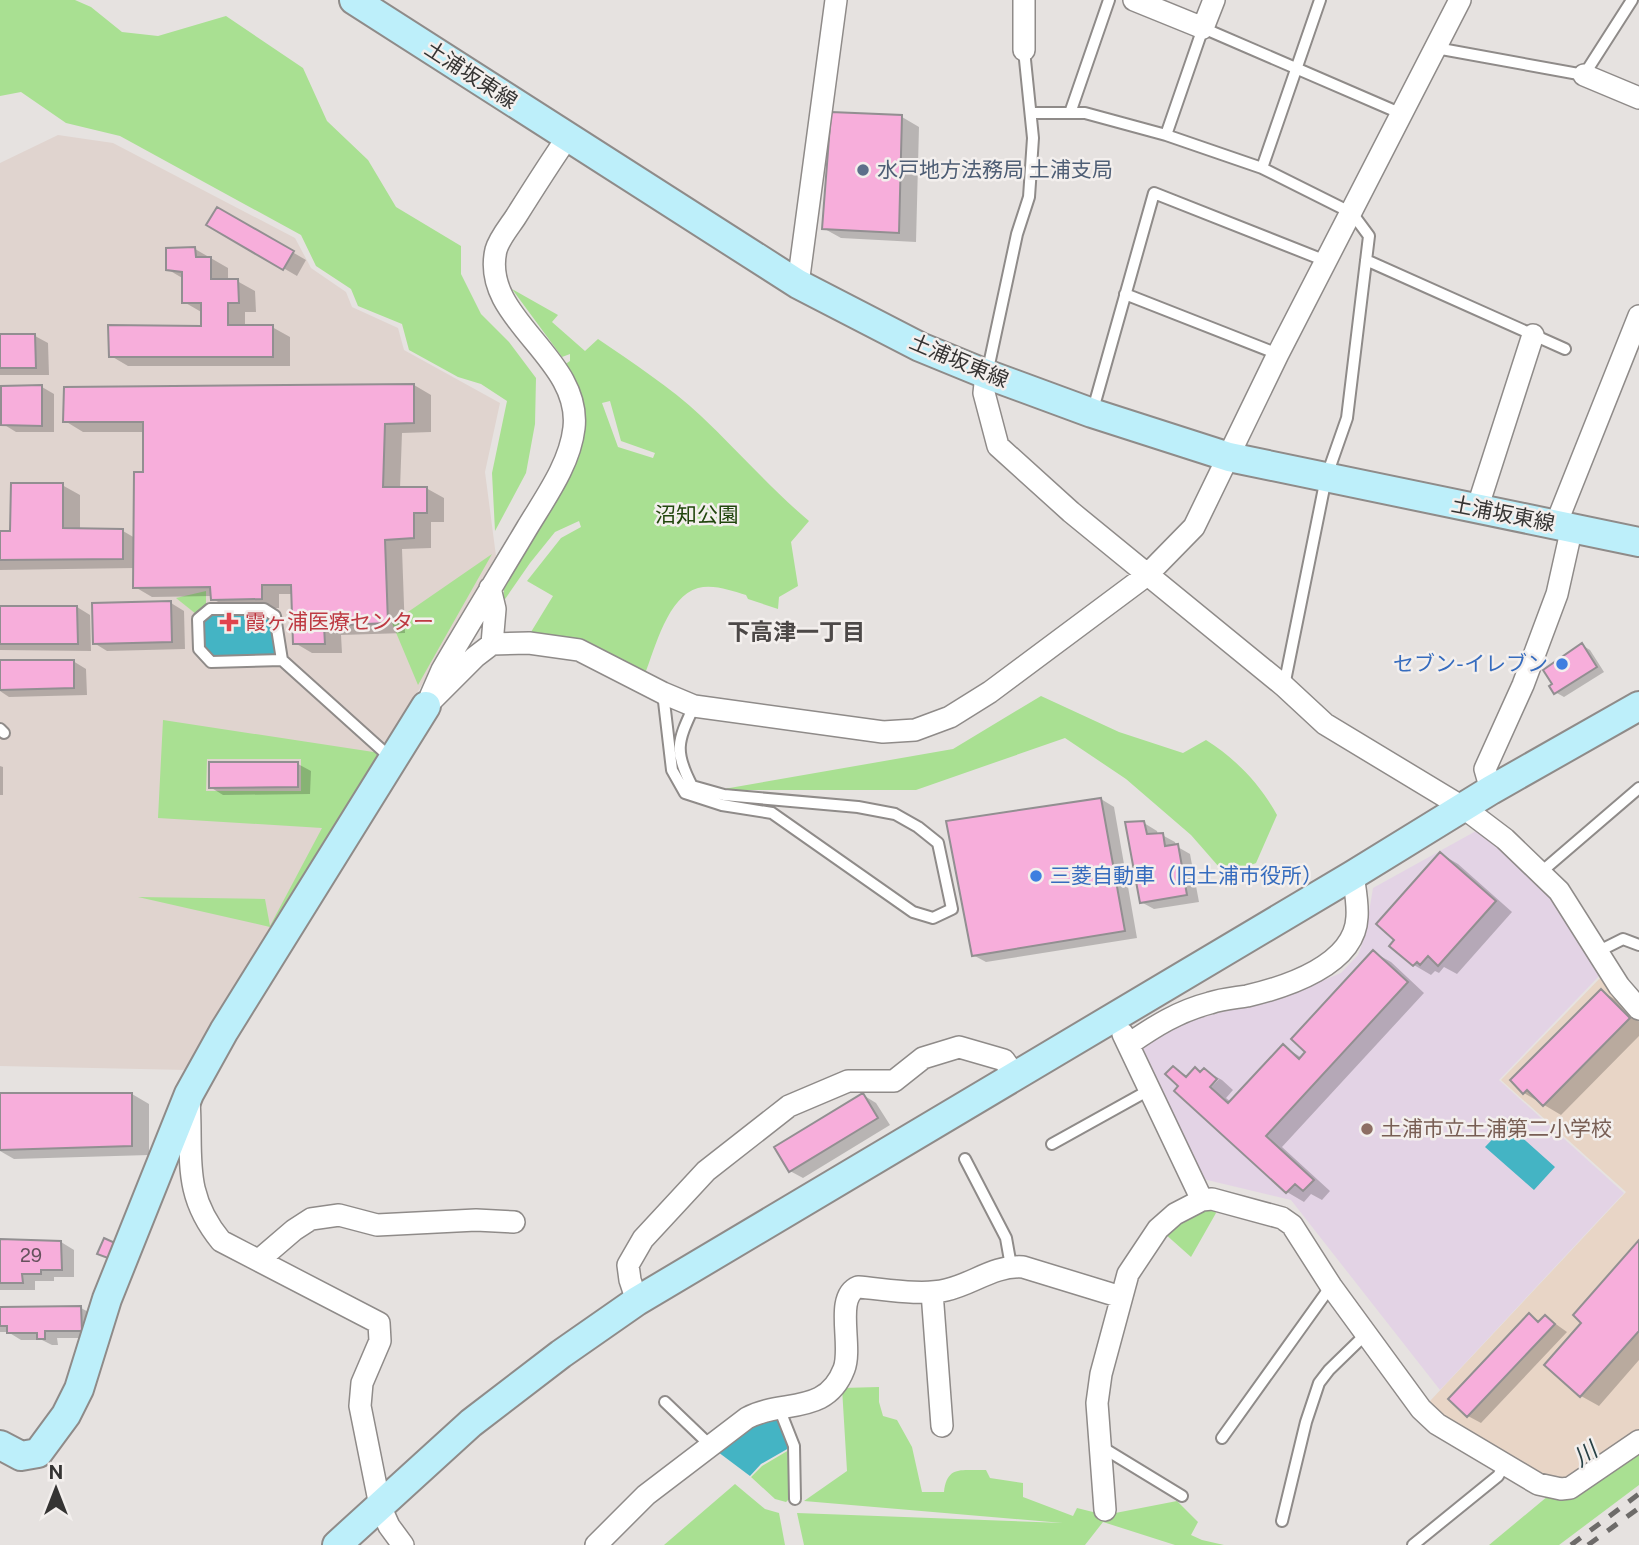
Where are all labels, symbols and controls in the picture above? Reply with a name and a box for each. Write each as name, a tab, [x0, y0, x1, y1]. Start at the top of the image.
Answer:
street label: 土浦坂東線	[420, 36, 522, 114]
place label: 水戸地方法務局 土浦支局	[877, 157, 1113, 182]
marker: 水戸地方法務局 土浦支局	[855, 162, 871, 178]
street label: 土浦坂東線	[906, 329, 1012, 393]
street label: 土浦坂東線	[1449, 491, 1557, 536]
park label: 沼知公園	[655, 502, 739, 527]
place label: 霞ヶ浦医療センター	[245, 609, 434, 634]
marker: 霞ヶ浦医療センター	[219, 612, 239, 632]
district label: 下高津一丁目	[727, 618, 865, 645]
place label: セブン-イレブン	[1393, 651, 1548, 676]
marker: セブン-イレブン	[1554, 656, 1570, 672]
place label: 三菱自動車（旧土浦市役所）	[1050, 863, 1323, 888]
marker: 三菱自動車（旧土浦市役所）	[1028, 868, 1044, 884]
place label: 土浦市立土浦第二小学校	[1381, 1116, 1612, 1141]
marker: 土浦市立土浦第二小学校	[1359, 1121, 1375, 1137]
house number: 29	[20, 1245, 42, 1266]
water label: 川	[1568, 1434, 1604, 1471]
north arrow	[21, 1454, 91, 1524]
text: N	[49, 1461, 63, 1483]

